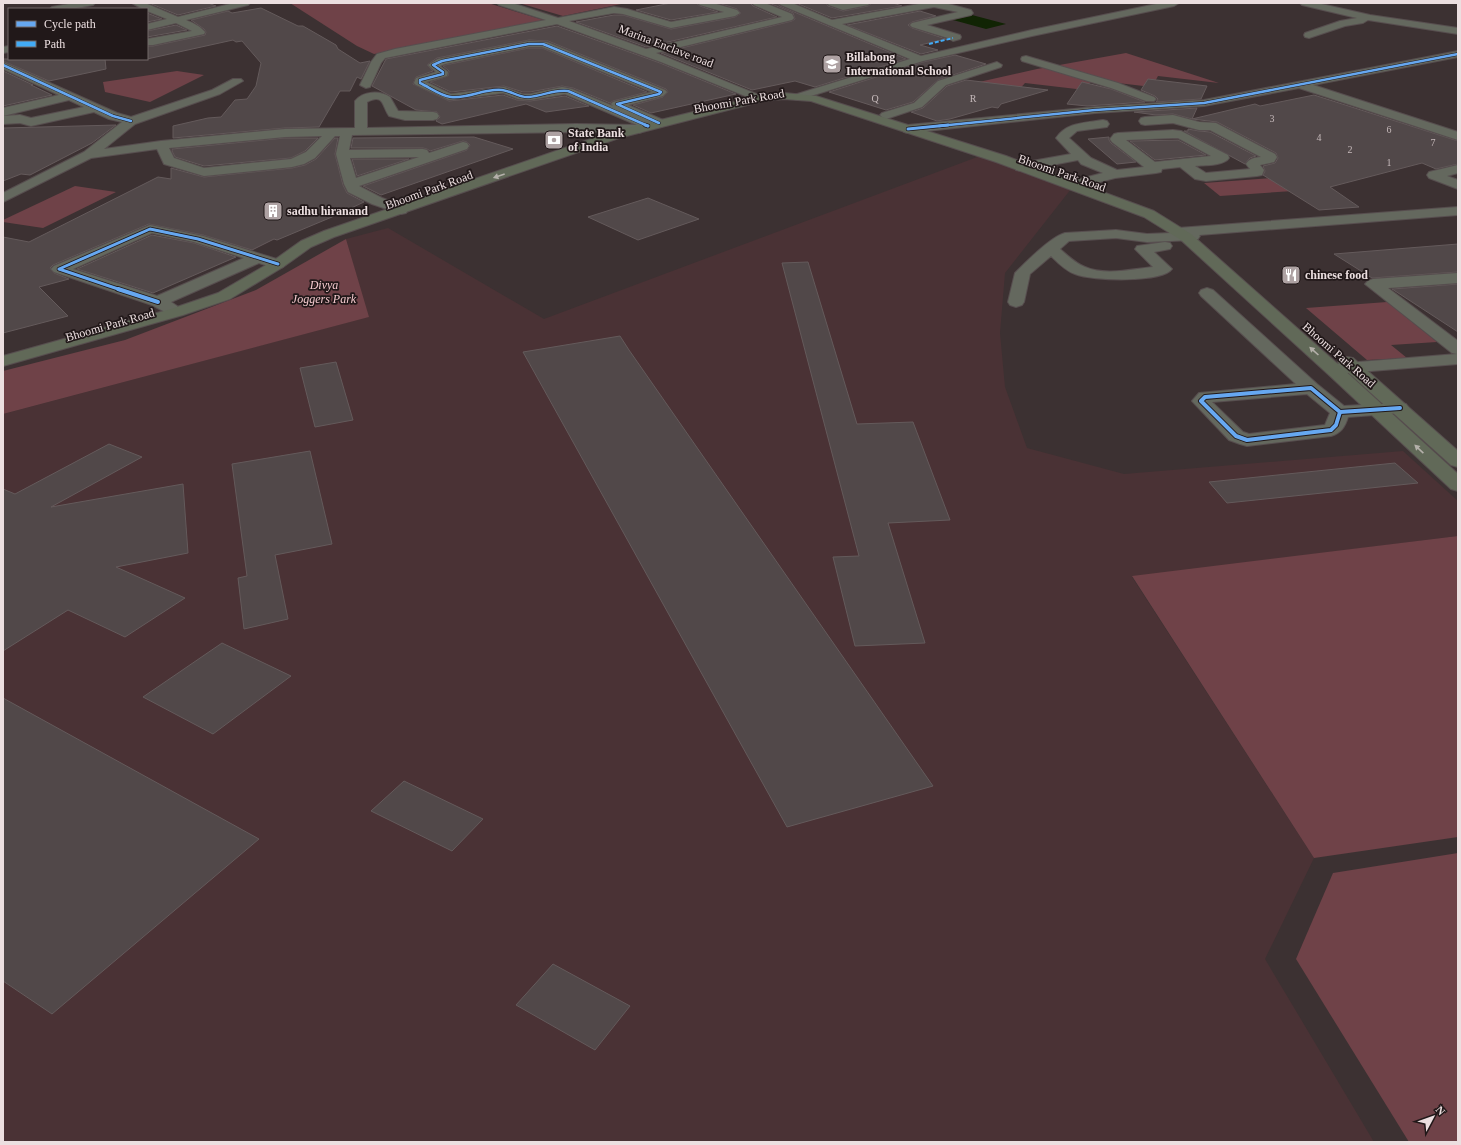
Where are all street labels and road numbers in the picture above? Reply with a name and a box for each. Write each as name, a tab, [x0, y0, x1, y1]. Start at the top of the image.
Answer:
street label: Marina Enclave road	[617, 21, 715, 71]
street label: Bhoomi Park Road	[692, 86, 786, 116]
street label: Bhoomi Park Road	[1016, 151, 1108, 195]
street label: Bhoomi Park Road	[383, 168, 475, 212]
street label: Bhoomi Park Road	[64, 306, 156, 344]
street label: Bhoomi Park Road	[1300, 320, 1378, 390]

